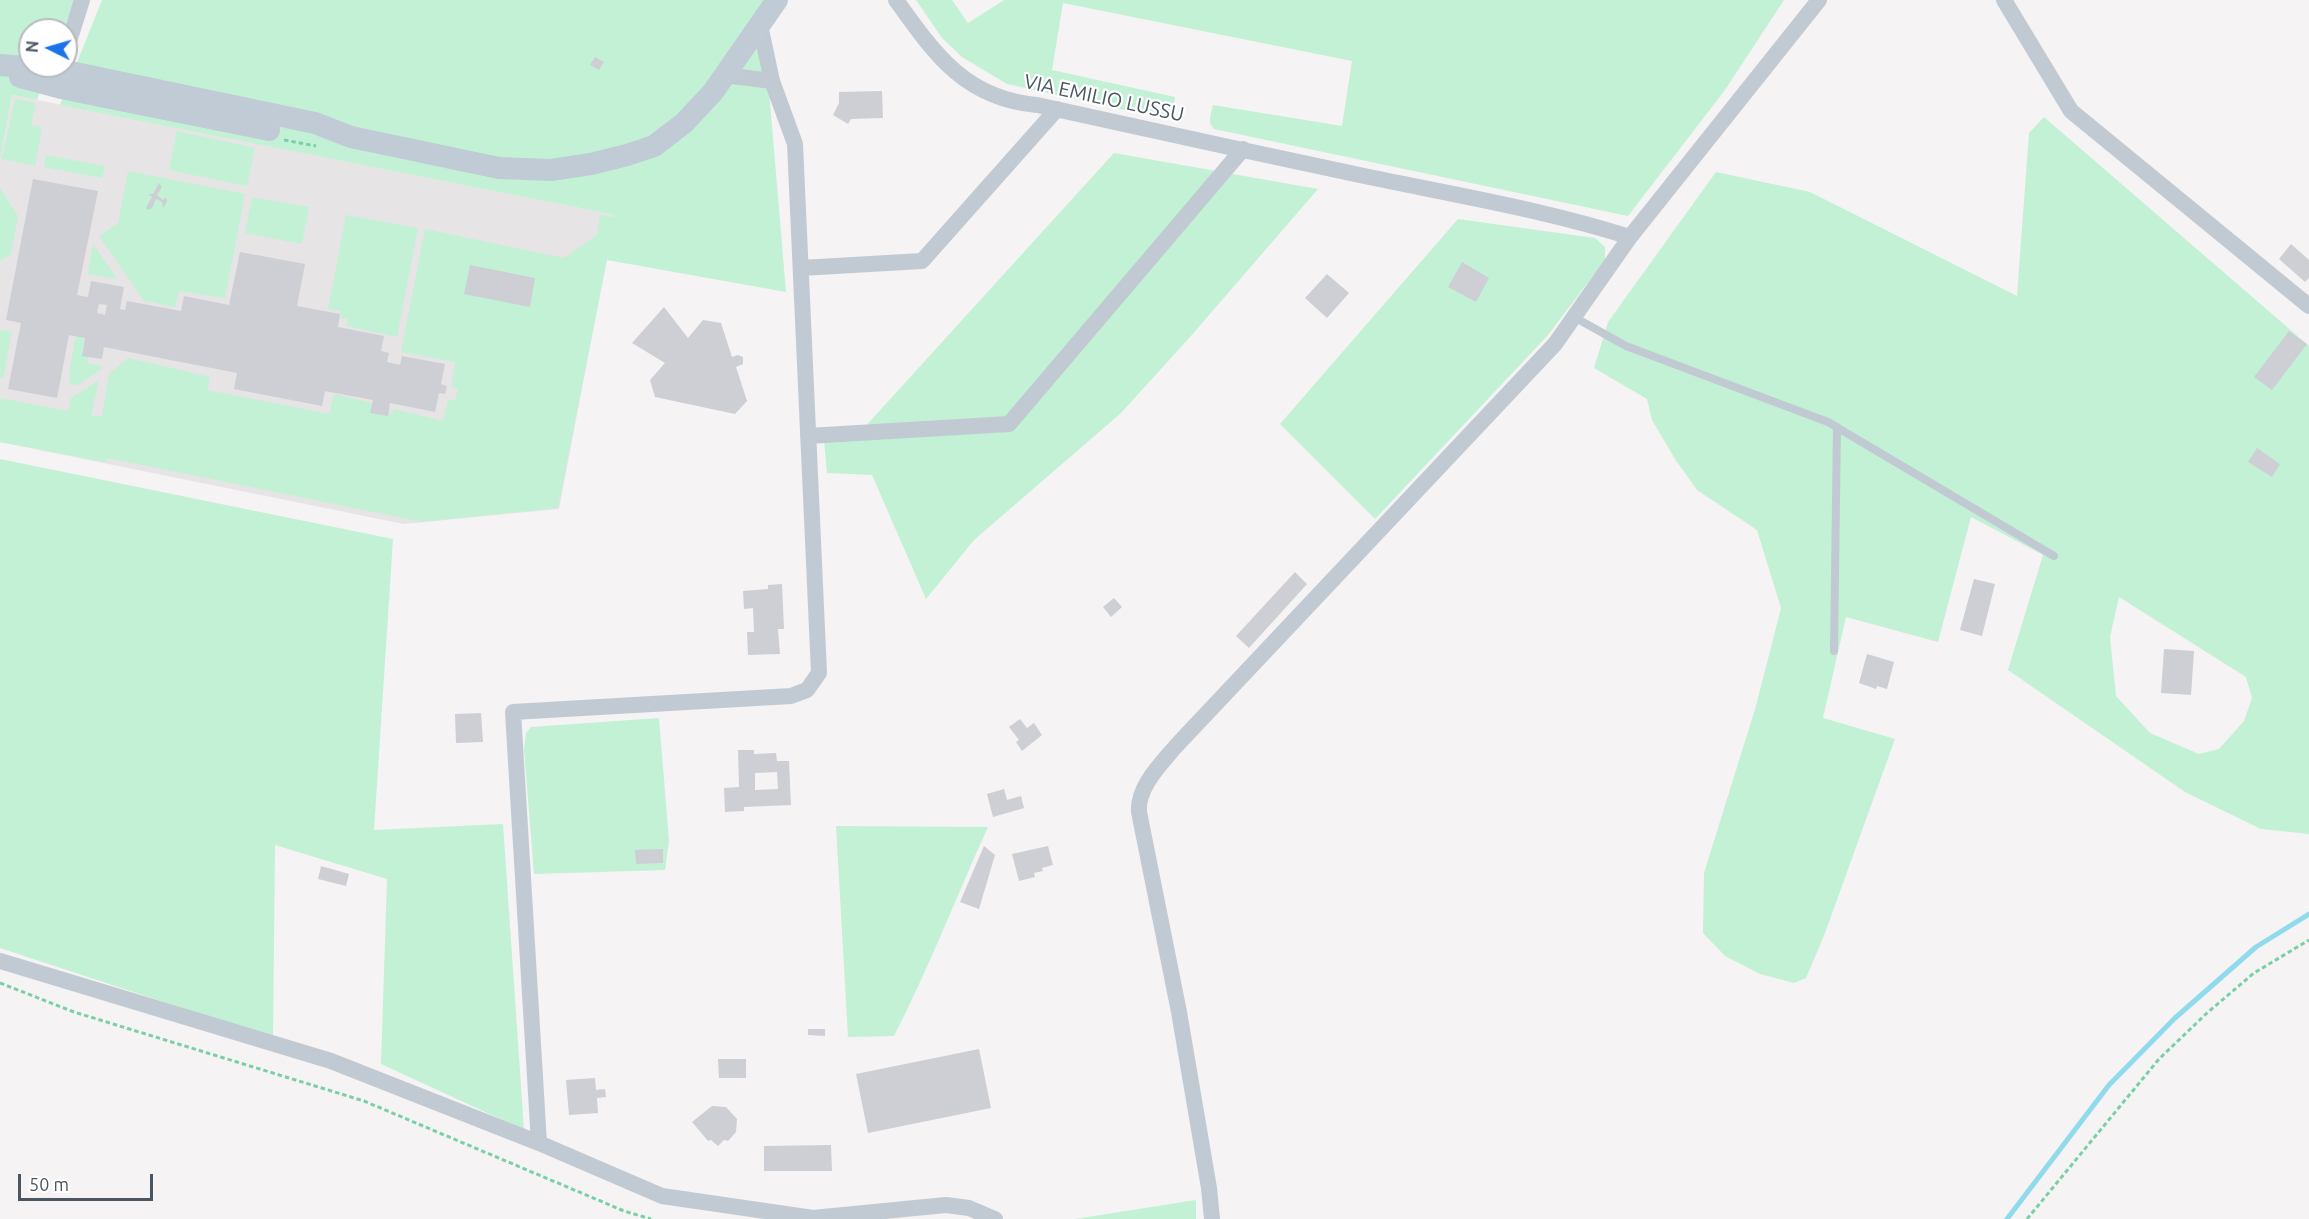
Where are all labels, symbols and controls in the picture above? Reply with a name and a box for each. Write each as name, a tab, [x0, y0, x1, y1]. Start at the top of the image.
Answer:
north arrow	[18, 18, 78, 78]
text: N	[23, 40, 42, 53]
street label: VIA EMILIO LUSSU	[1022, 69, 1186, 127]
scale bar	[21, 1162, 156, 1200]
text: 50 m	[29, 1174, 69, 1194]

